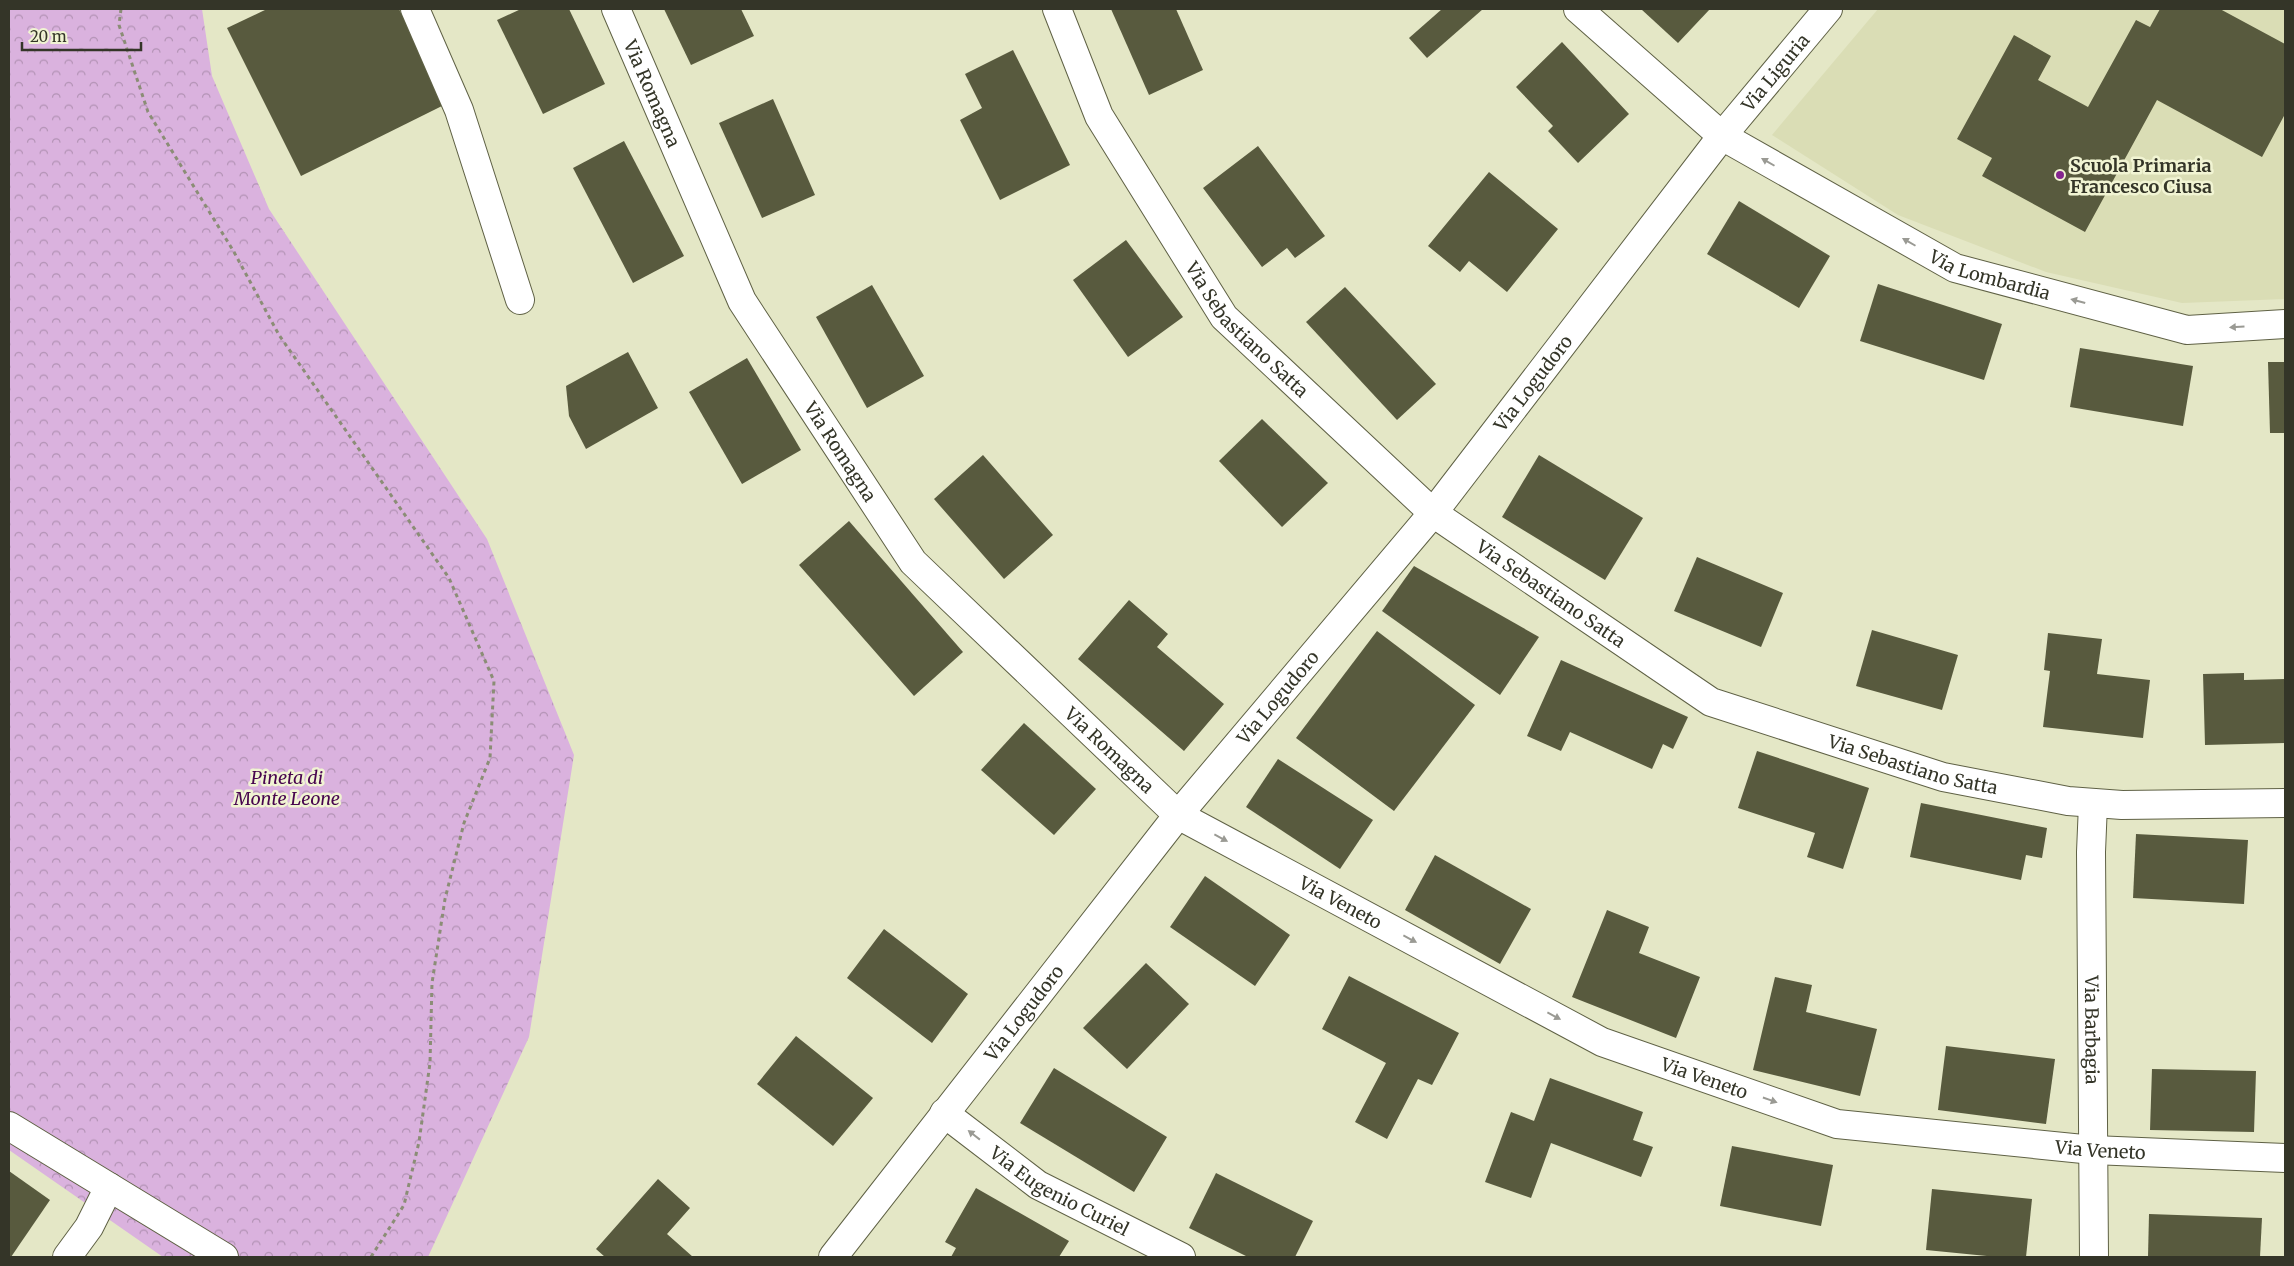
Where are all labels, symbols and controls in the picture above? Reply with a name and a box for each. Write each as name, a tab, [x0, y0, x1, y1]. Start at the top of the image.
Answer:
scale bar	[22, 20, 141, 52]
text: 20 m	[30, 27, 67, 46]
street label: Via Liguria	[1736, 29, 1814, 117]
street label: Via Romagna	[619, 35, 686, 151]
place label: Scuola Primaria Francesco Ciusa	[2070, 154, 2212, 198]
one-way arrow	[1761, 157, 1774, 166]
marker: Scuola Primaria Francesco Ciusa	[2054, 169, 2066, 181]
one-way arrow	[1902, 238, 1916, 246]
street label: Via Lombardia	[1924, 244, 2053, 305]
street label: Via Sebastiano Satta	[1180, 256, 1314, 402]
one-way arrow	[2070, 296, 2085, 304]
one-way arrow	[2228, 323, 2244, 331]
street label: Via Logudoro	[1488, 330, 1577, 436]
street label: Via Romagna	[799, 396, 882, 506]
street label: Via Sebastiano Satta	[1471, 534, 1630, 652]
street label: Via Logudoro	[1231, 646, 1324, 749]
street label: Via Romagna	[1060, 701, 1159, 798]
street label: Via Sebastiano Satta	[1825, 729, 2000, 799]
park label: Pineta di Monte Leone	[233, 766, 340, 810]
one-way arrow	[1213, 834, 1228, 842]
street label: Via Veneto	[1294, 870, 1386, 934]
one-way arrow	[1403, 935, 1417, 944]
street label: Via Logudoro	[979, 960, 1068, 1066]
street label: Via Barbagia	[2080, 974, 2104, 1085]
one-way arrow	[1546, 1012, 1561, 1020]
street label: Via Veneto	[1657, 1052, 1751, 1104]
one-way arrow	[1762, 1097, 1777, 1105]
one-way arrow	[968, 1130, 981, 1141]
street label: Via Veneto	[2053, 1135, 2146, 1164]
street label: Via Eugenio Curiel	[985, 1140, 1133, 1241]

